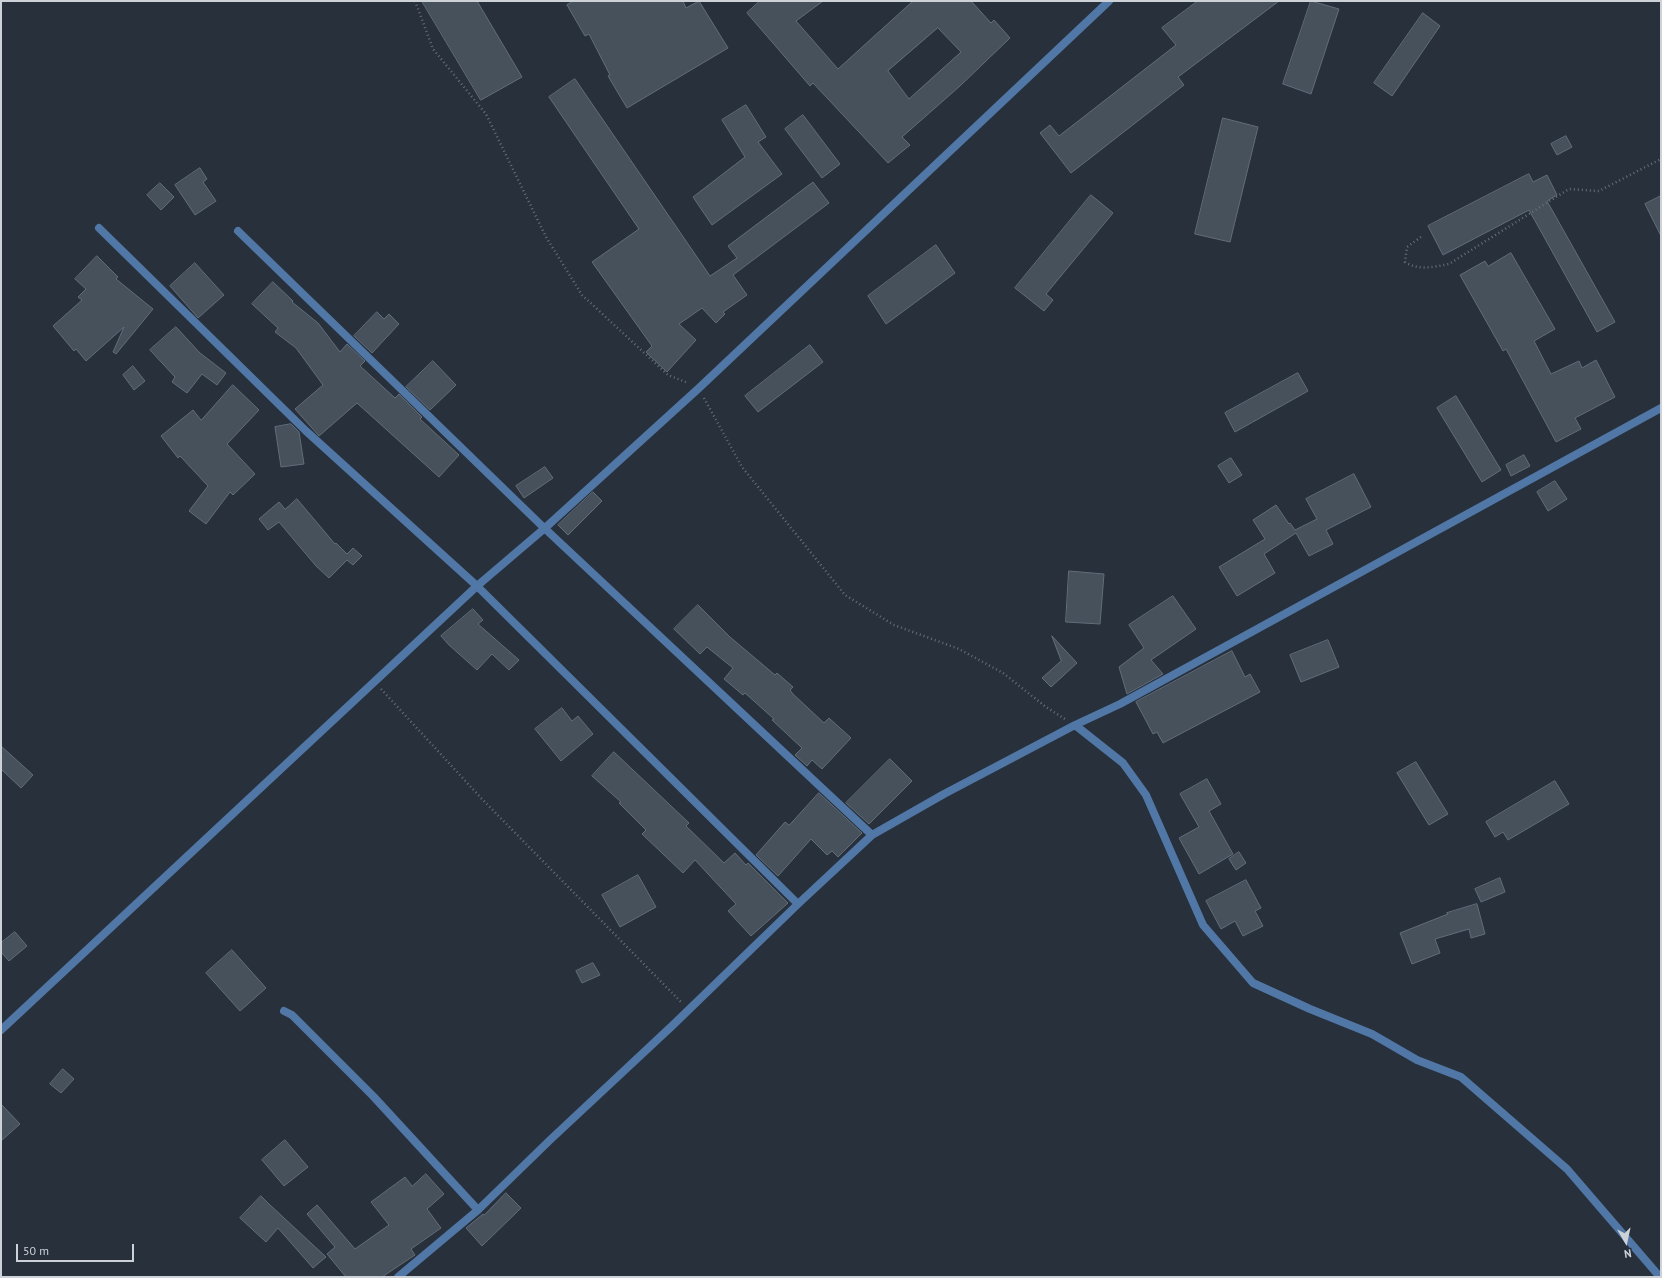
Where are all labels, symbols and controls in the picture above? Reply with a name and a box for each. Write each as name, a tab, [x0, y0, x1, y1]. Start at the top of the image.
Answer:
north arrow	[1606, 1222, 1646, 1262]
scale bar	[18, 1236, 136, 1262]
text: 50 m	[23, 1243, 49, 1258]
text: N	[1623, 1246, 1633, 1261]

